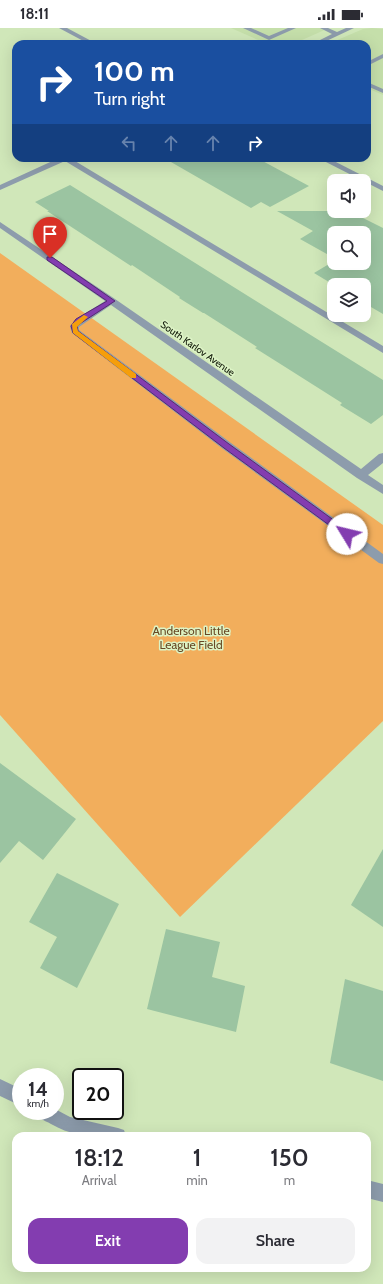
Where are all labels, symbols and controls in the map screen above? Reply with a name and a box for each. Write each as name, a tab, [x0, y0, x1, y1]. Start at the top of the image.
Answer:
text: 18:11	[20, 5, 49, 23]
text: 100 m	[94, 54, 175, 88]
icon: right	[28, 56, 80, 108]
text: Turn right	[94, 88, 165, 110]
icon: left	[118, 132, 140, 154]
icon: ahead	[160, 132, 182, 154]
icon: ahead	[202, 132, 224, 154]
icon: right	[244, 132, 266, 154]
map controls	[327, 174, 371, 322]
button: sound	[327, 174, 371, 218]
pin	[33, 217, 67, 258]
icon: arrive	[39, 223, 61, 245]
button: search	[327, 226, 371, 270]
button: layers	[327, 278, 371, 322]
street label: South Karlov Avenue	[158, 318, 237, 379]
position arrow	[326, 513, 368, 555]
park label: Anderson Little League Field	[152, 623, 230, 652]
speed limit sign: 20	[72, 1068, 124, 1120]
text: 14	[28, 1077, 48, 1101]
text: km/h	[27, 1097, 49, 1110]
text: 18:12	[74, 1143, 124, 1172]
text: 1	[193, 1143, 201, 1172]
text: 150	[270, 1143, 309, 1172]
text: Arrival	[82, 1172, 116, 1188]
text: min	[186, 1172, 208, 1188]
text: m	[284, 1172, 295, 1188]
button: Exit	[28, 1218, 188, 1264]
button: Share	[196, 1218, 355, 1264]

